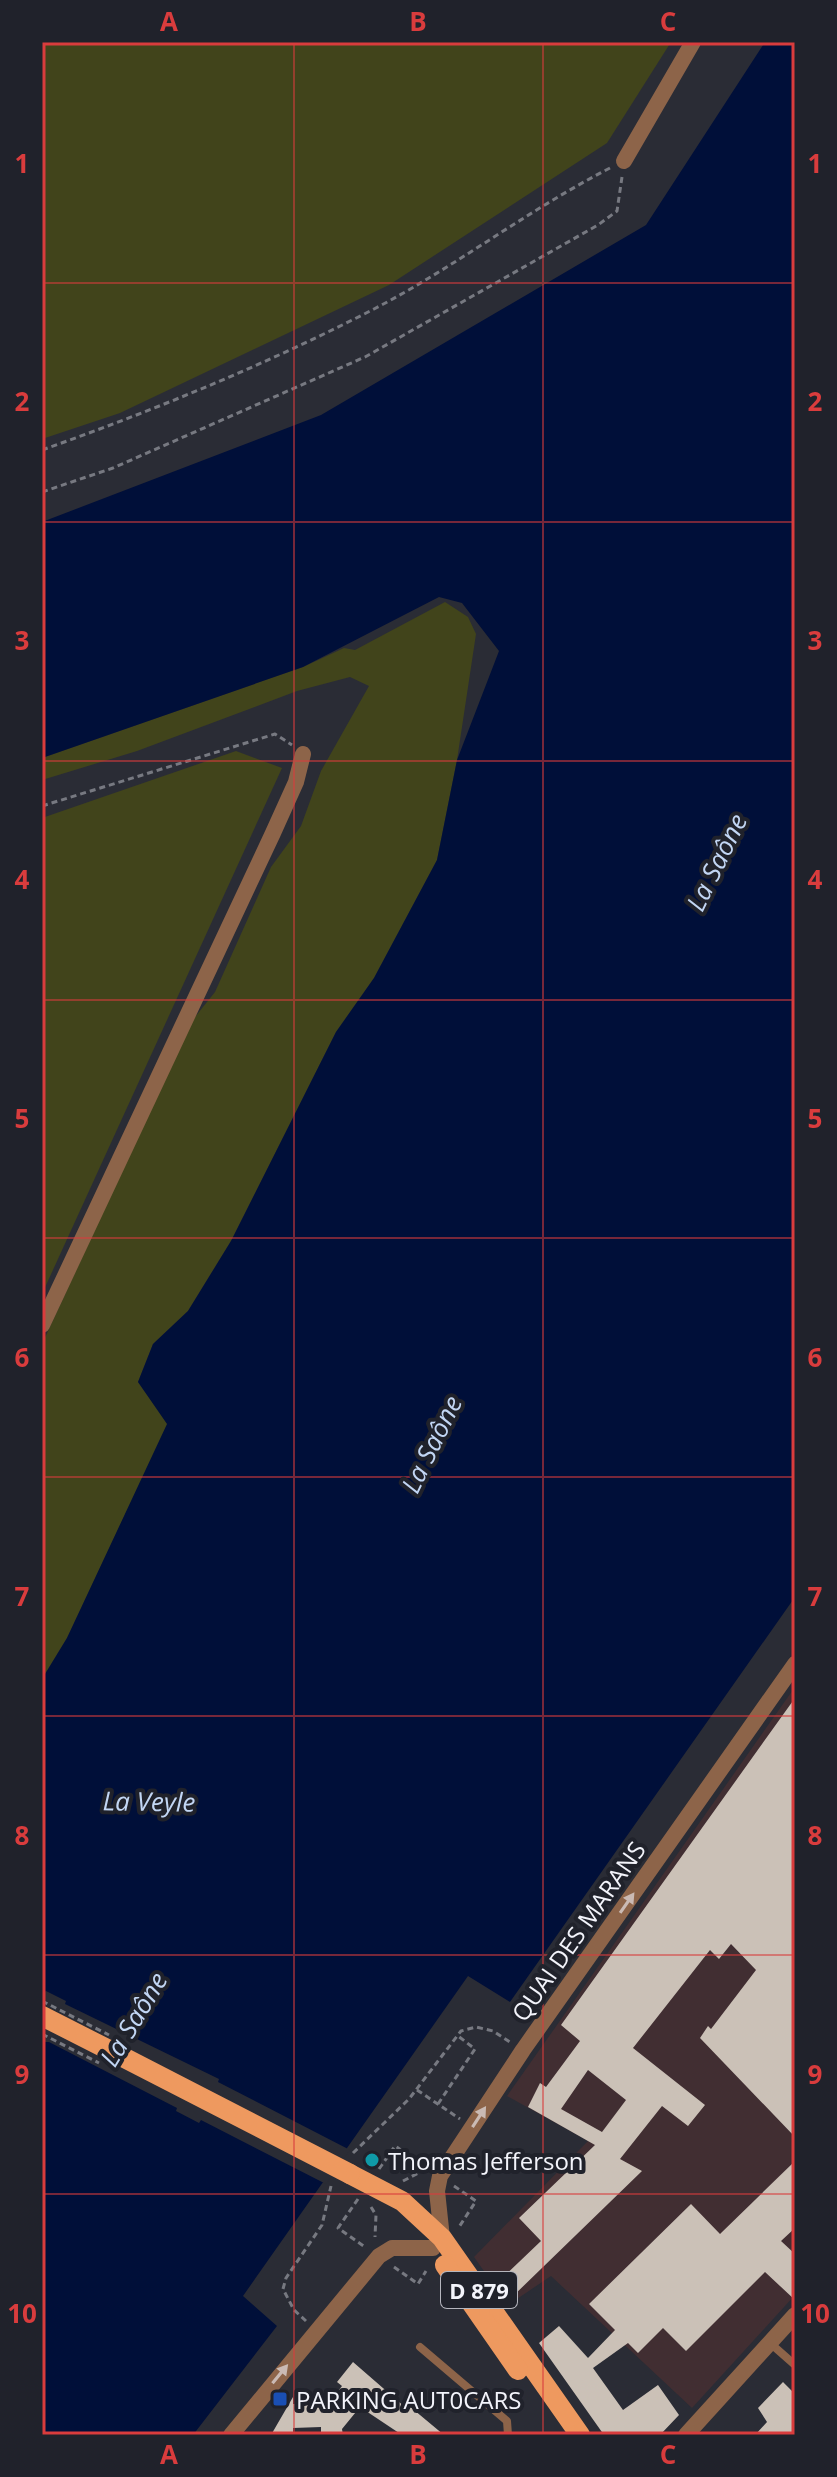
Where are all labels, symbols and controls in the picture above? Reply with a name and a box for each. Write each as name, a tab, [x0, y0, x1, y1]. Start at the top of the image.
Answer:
text: A	[160, 3, 178, 39]
text: B	[409, 3, 427, 39]
text: C	[660, 3, 676, 39]
text: 1	[15, 145, 29, 181]
text: 1	[808, 145, 822, 181]
text: 2	[15, 383, 30, 419]
text: 2	[808, 383, 823, 419]
text: 3	[15, 622, 29, 658]
text: 3	[808, 622, 822, 658]
water label: La Saône	[677, 807, 755, 917]
text: 4	[15, 861, 30, 897]
text: 4	[808, 861, 823, 897]
text: 5	[15, 1100, 29, 1136]
text: 5	[808, 1100, 822, 1136]
text: 6	[15, 1339, 30, 1375]
text: 6	[808, 1339, 823, 1375]
water label: La Saône	[392, 1389, 470, 1499]
text: 7	[15, 1578, 30, 1614]
text: 7	[808, 1578, 823, 1614]
water label: La Veyle	[102, 1782, 196, 1820]
text: 8	[15, 1817, 29, 1853]
text: 8	[808, 1817, 822, 1853]
street label: QUAI DES MARANS	[504, 1835, 652, 2027]
one-way arrow	[619, 1893, 634, 1914]
water label: La Saône	[91, 1965, 175, 2073]
text: 9	[15, 2056, 29, 2092]
text: 9	[808, 2056, 822, 2092]
one-way arrow	[471, 2106, 486, 2128]
place label: Thomas Jefferson	[388, 2144, 584, 2177]
marker: Thomas Jefferson	[363, 2151, 381, 2169]
road number: D 879	[441, 2272, 517, 2308]
text: 10	[7, 2295, 37, 2331]
text: 10	[800, 2295, 830, 2331]
one-way arrow	[271, 2364, 287, 2384]
place label: PARKING AUT0CARS	[296, 2383, 521, 2416]
marker: PARKING AUT0CARS	[271, 2390, 289, 2408]
text: A	[160, 2436, 178, 2472]
text: B	[409, 2436, 427, 2472]
text: C	[660, 2436, 676, 2472]

